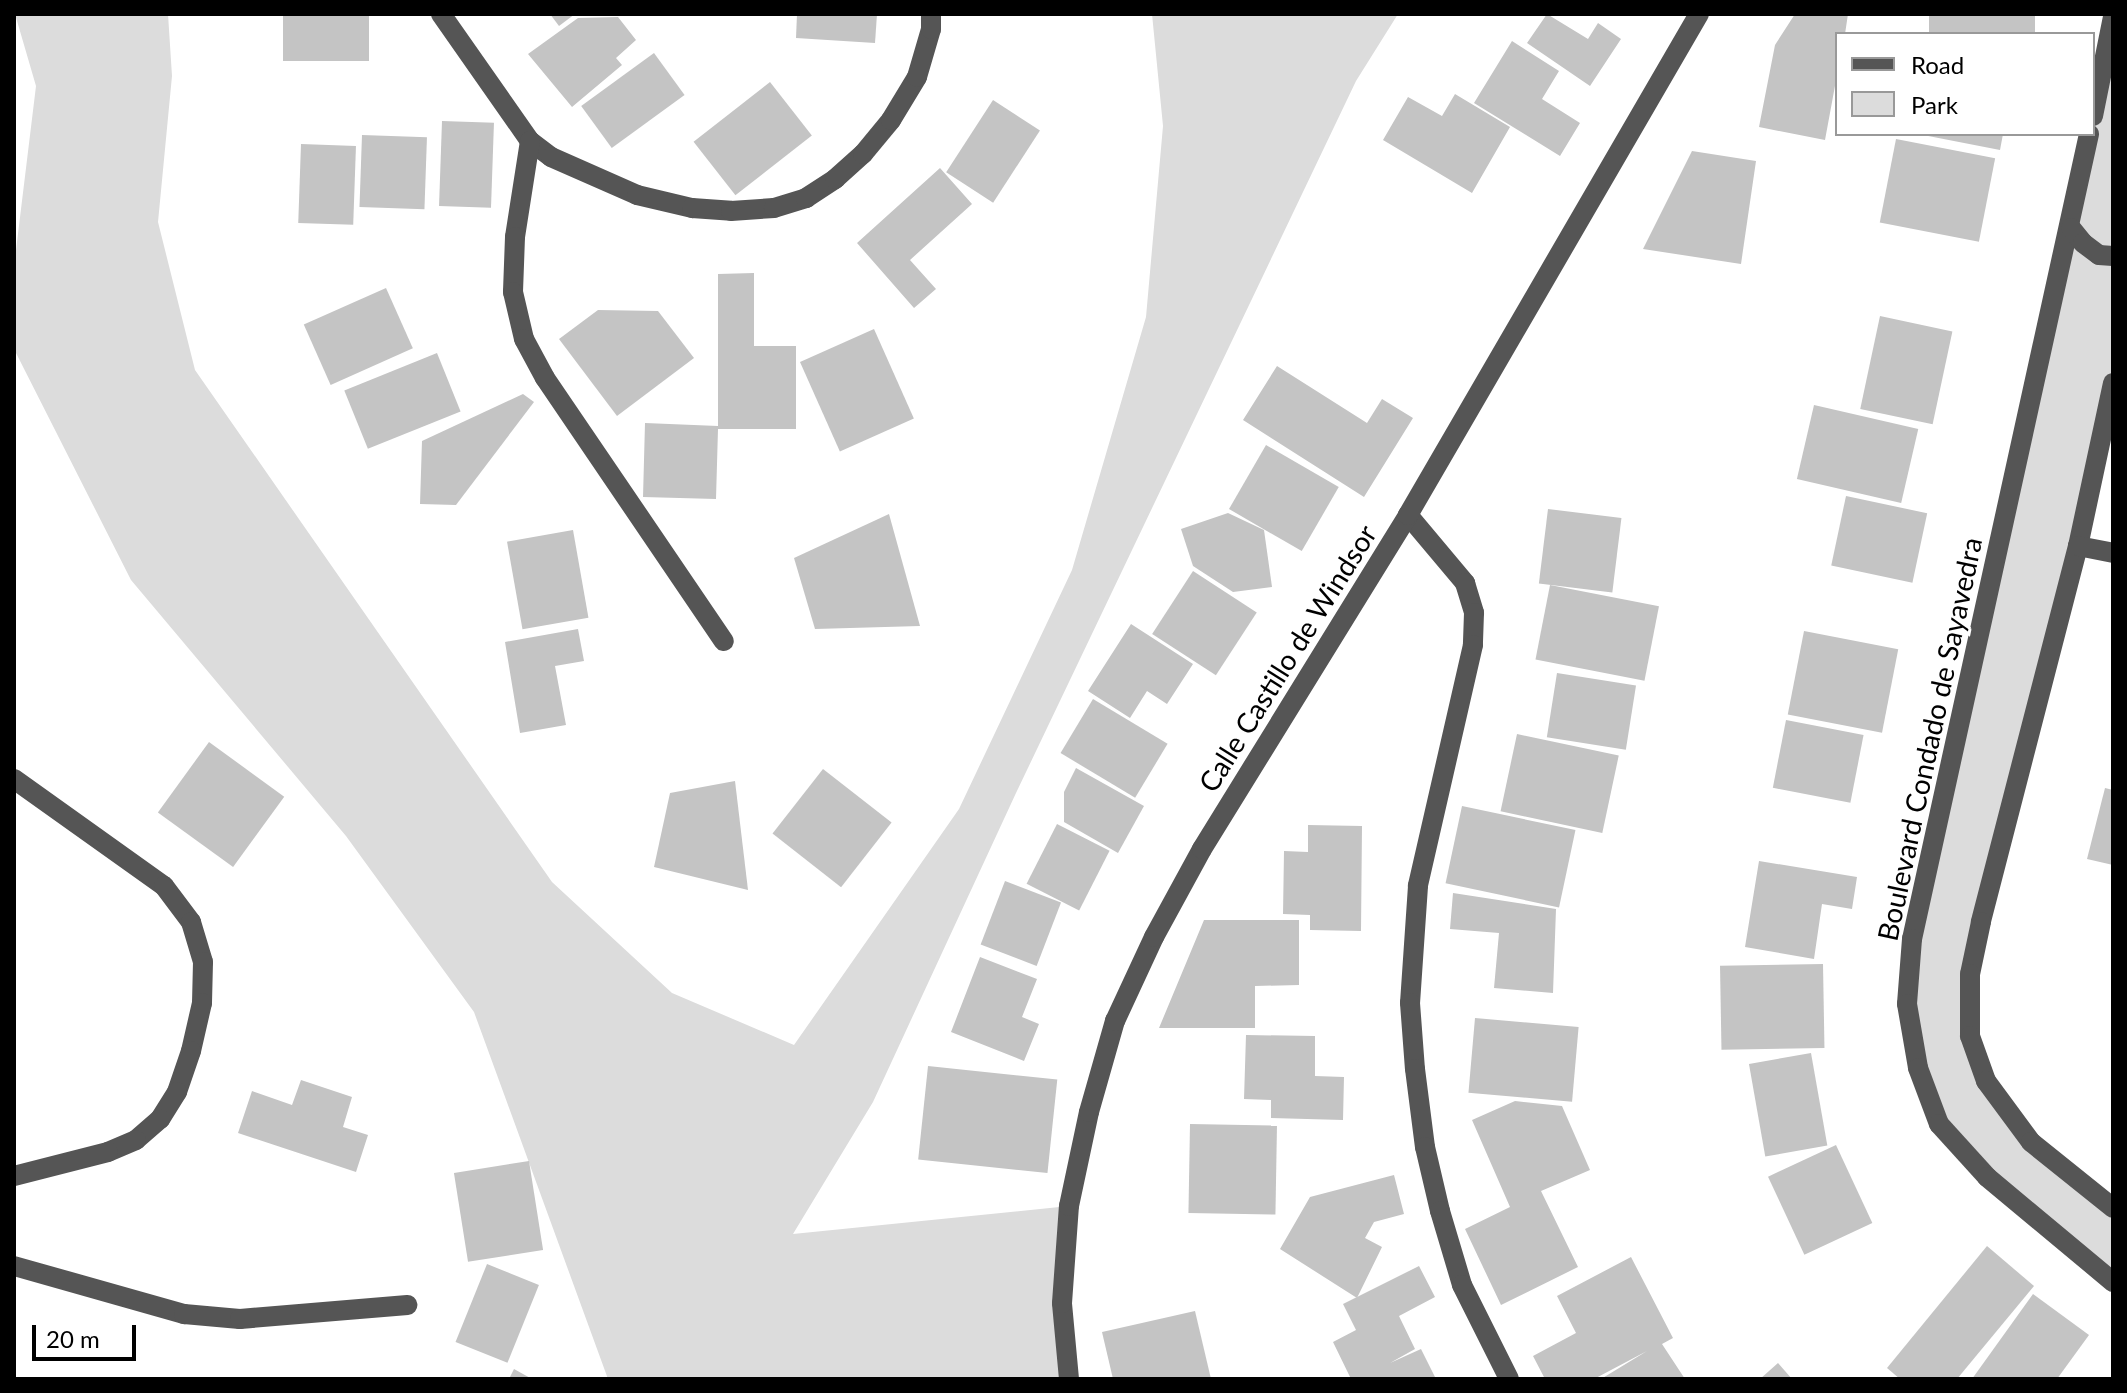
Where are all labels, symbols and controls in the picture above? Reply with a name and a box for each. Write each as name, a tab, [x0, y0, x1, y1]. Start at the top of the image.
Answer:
legend	[1835, 32, 2095, 136]
text: Road	[1911, 50, 1964, 79]
text: Park	[1911, 90, 1958, 119]
street label: Calle Castillo de Windsor	[1191, 518, 1383, 798]
street label: Boulevard Condado de Sayavedra	[1870, 534, 1988, 944]
scale bar	[36, 1309, 140, 1359]
text: 20 m	[46, 1324, 100, 1353]

